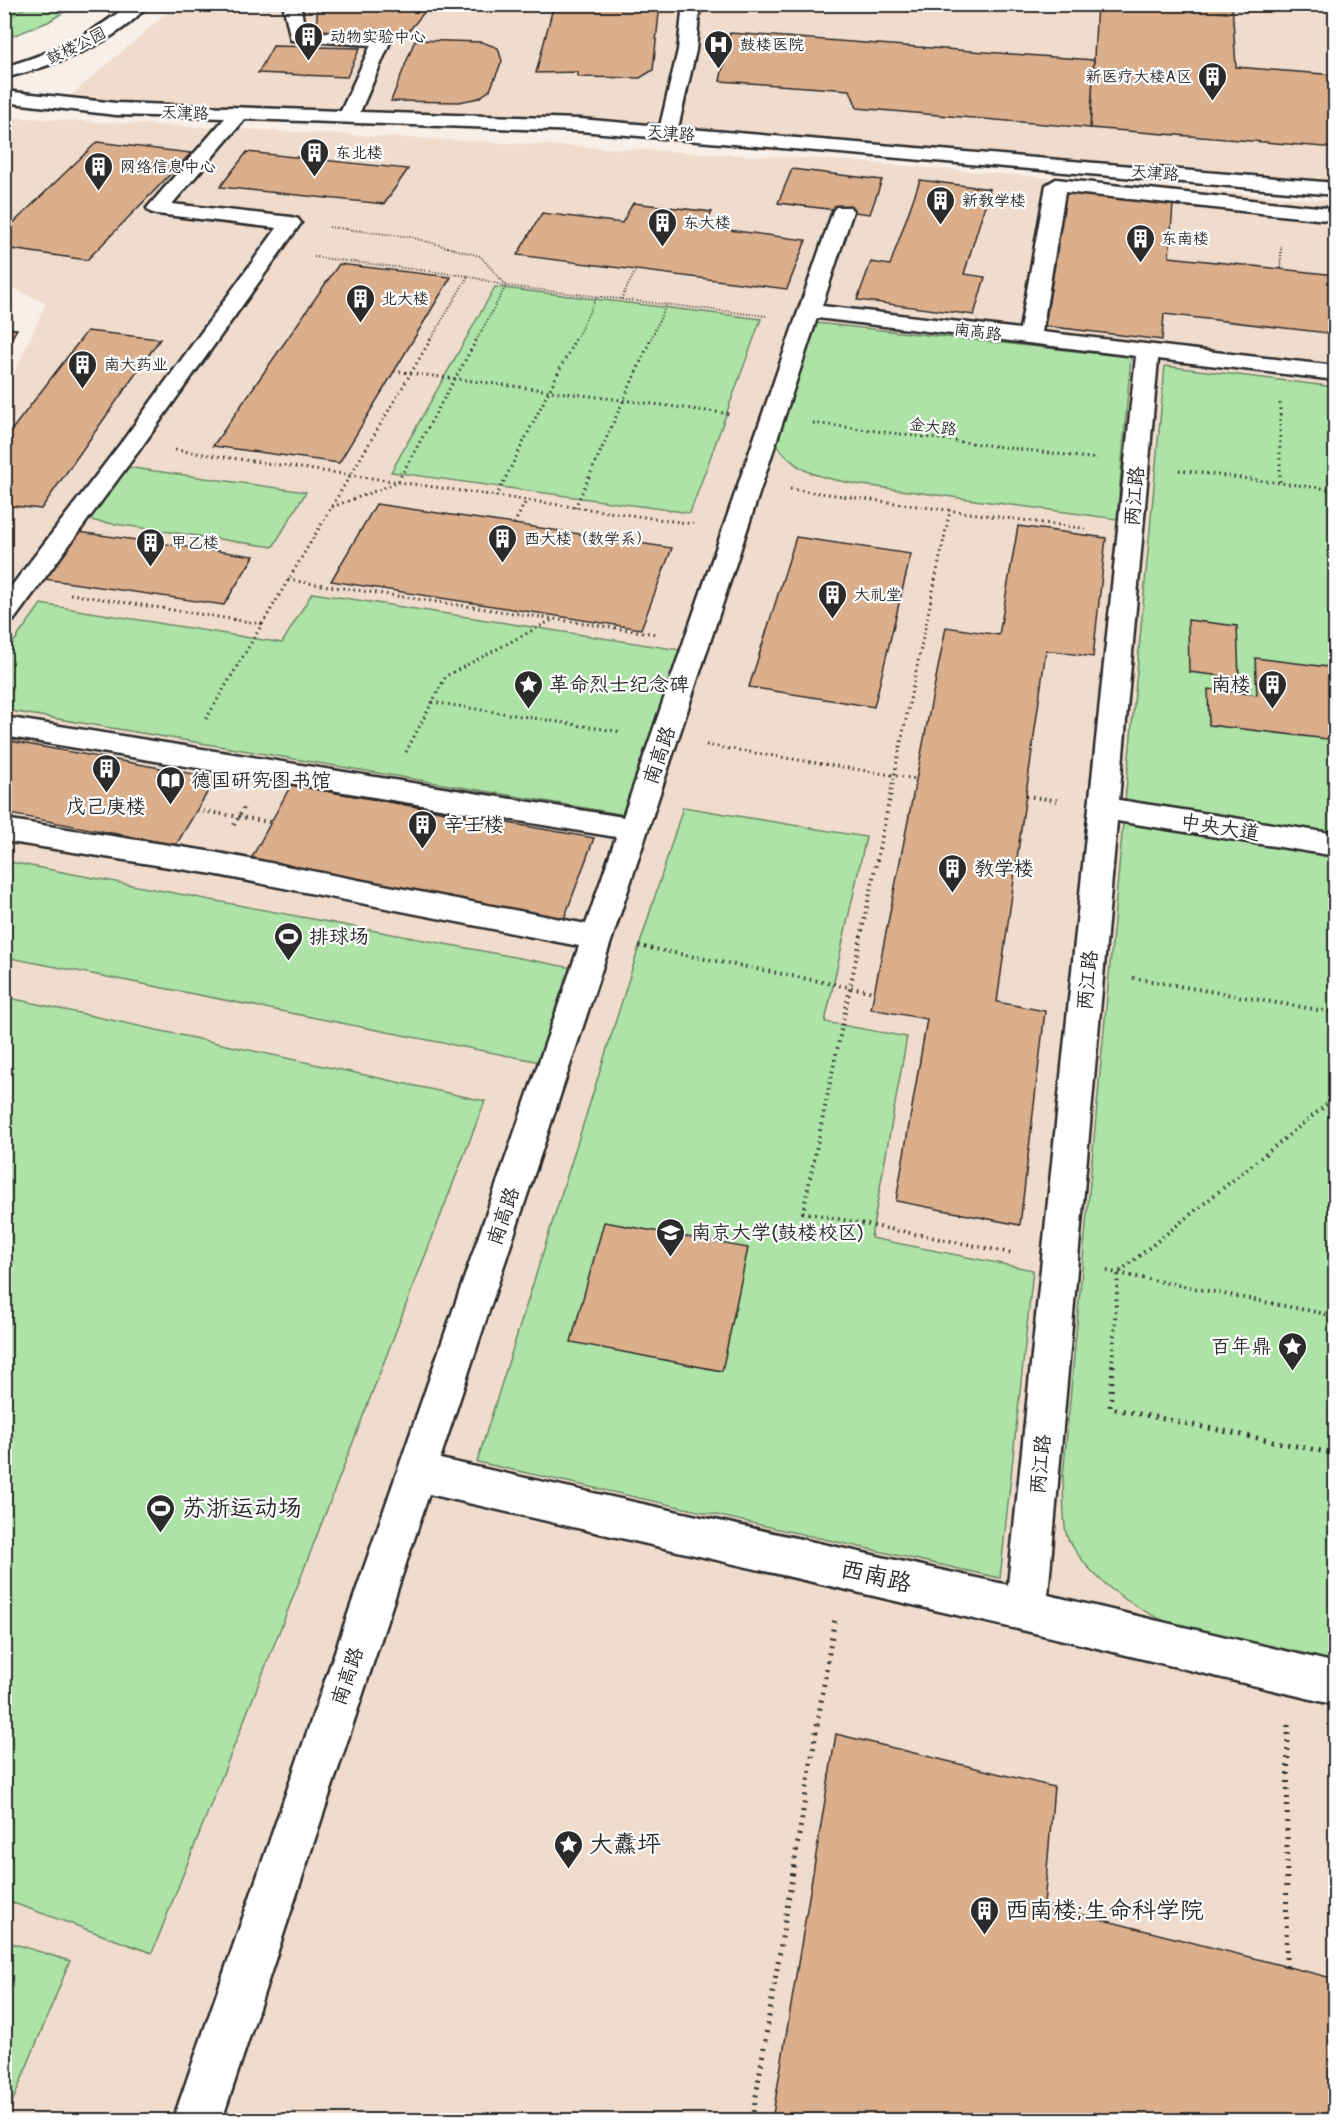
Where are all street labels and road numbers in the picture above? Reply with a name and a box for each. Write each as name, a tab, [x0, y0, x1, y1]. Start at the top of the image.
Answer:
street label: 鼓楼公园	[43, 23, 110, 69]
street label: 天津路	[161, 102, 209, 124]
street label: 天津路	[646, 121, 696, 145]
street label: 天津路	[1130, 161, 1180, 185]
street label: 南高路	[953, 319, 1003, 345]
street label: 金大路	[908, 414, 958, 440]
street label: 两江路	[1119, 464, 1150, 527]
street label: 南高路	[638, 722, 681, 788]
street label: 中央大道	[1178, 809, 1261, 846]
street label: 两江路	[1072, 948, 1103, 1011]
street label: 南高路	[482, 1183, 525, 1249]
street label: 两江路	[1025, 1432, 1056, 1495]
street label: 西南路	[838, 1554, 914, 1599]
street label: 南高路	[326, 1643, 369, 1709]

